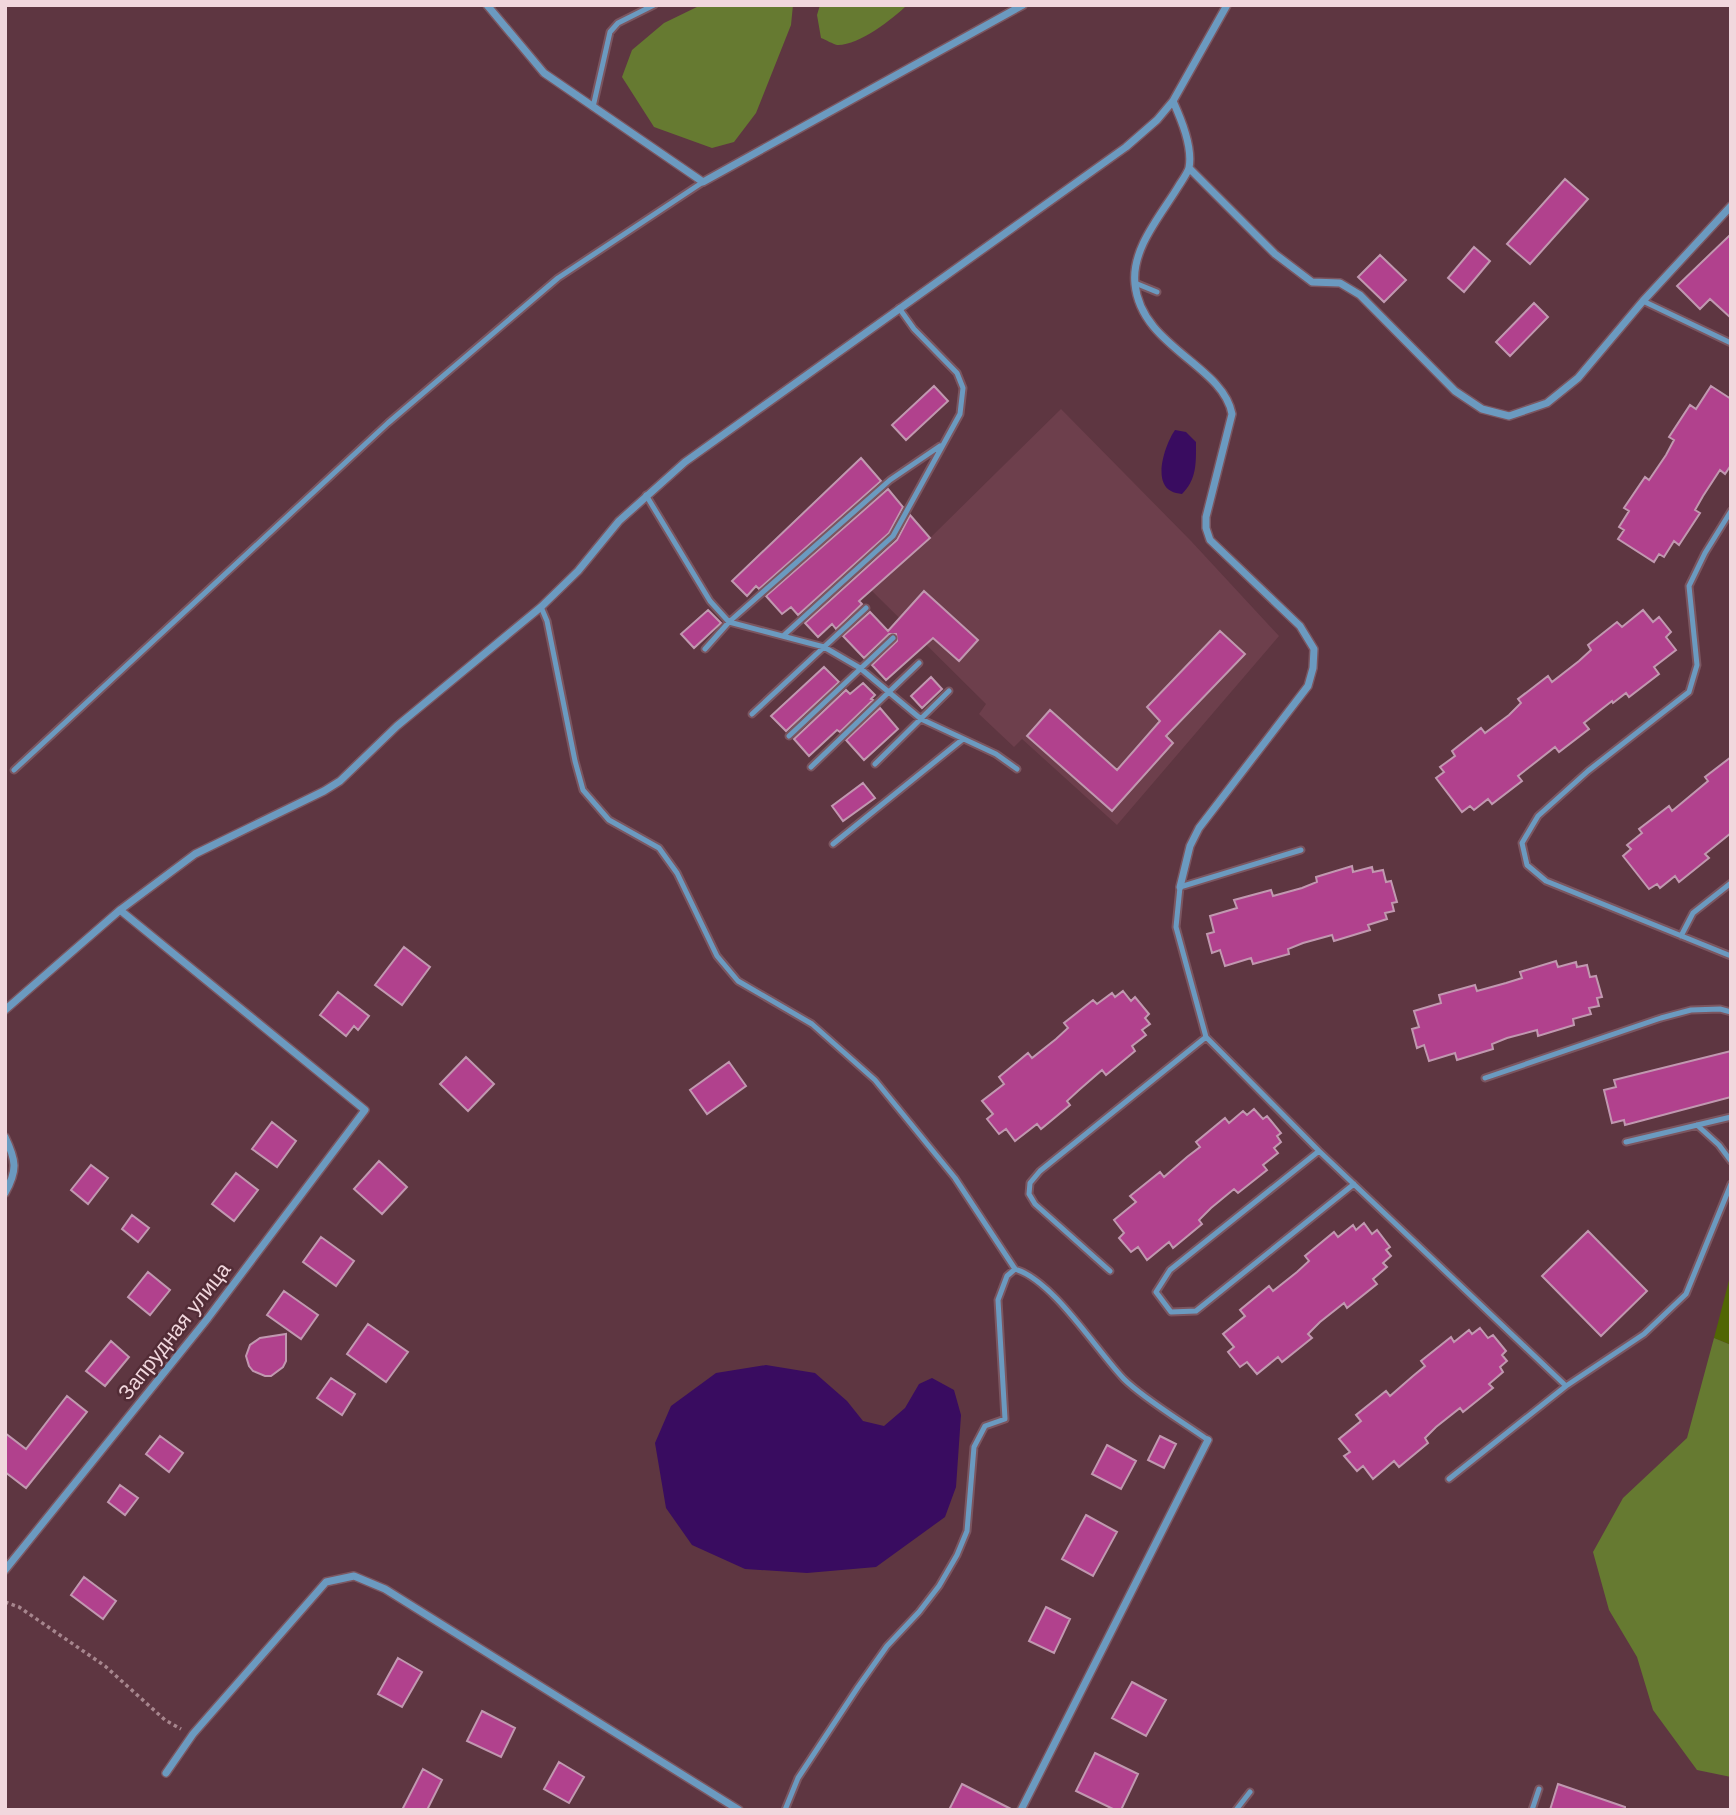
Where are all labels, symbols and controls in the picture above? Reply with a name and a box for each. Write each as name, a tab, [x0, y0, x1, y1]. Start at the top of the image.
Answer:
street label: Запрудная улица	[113, 1258, 235, 1404]

